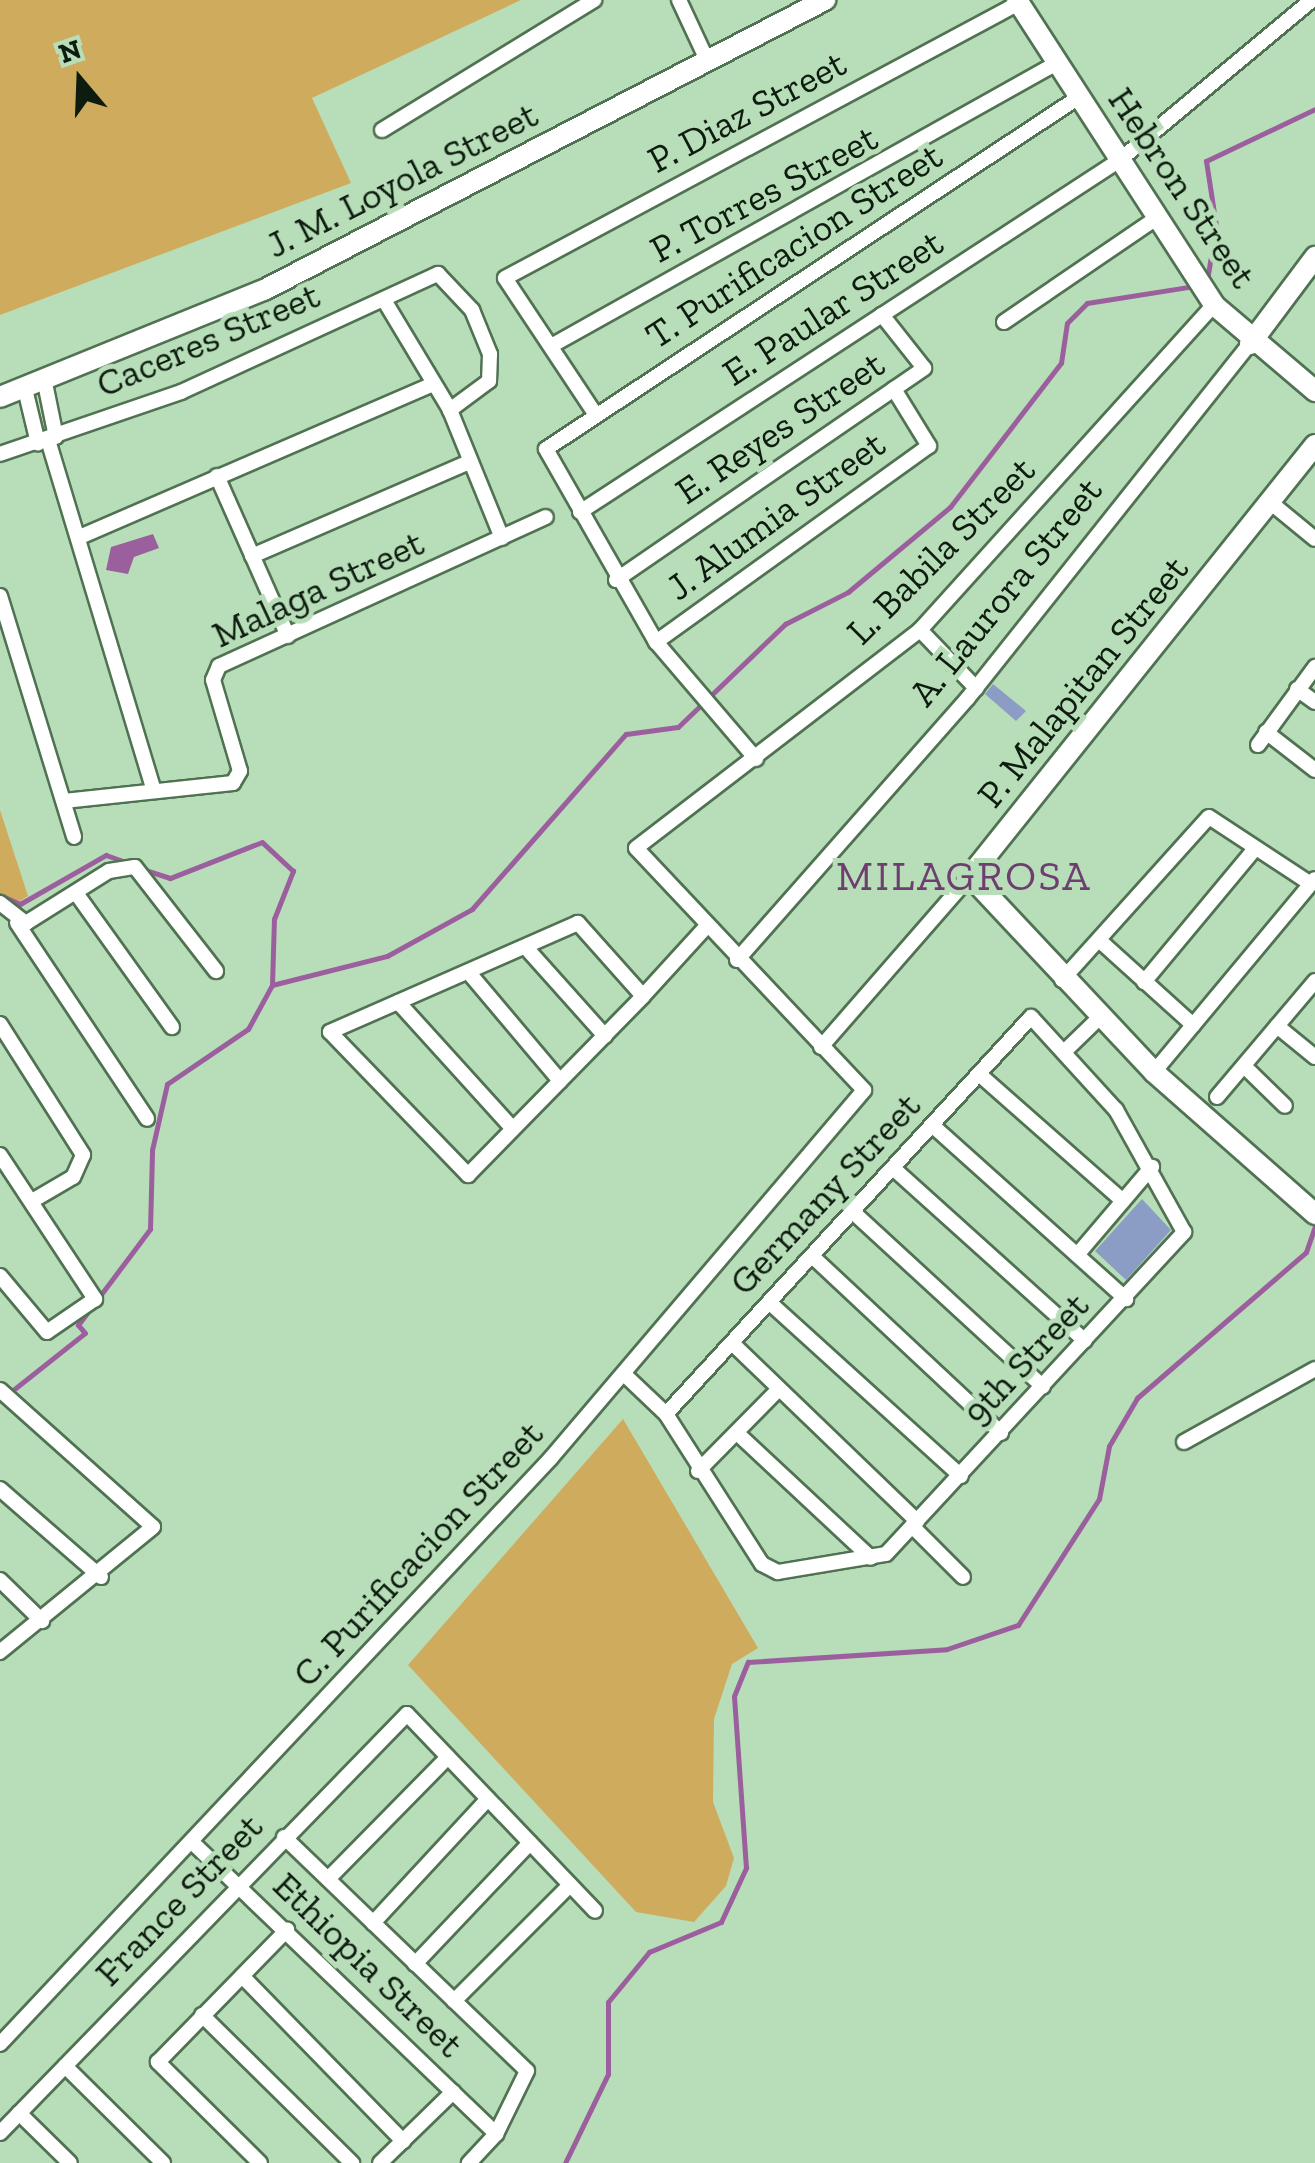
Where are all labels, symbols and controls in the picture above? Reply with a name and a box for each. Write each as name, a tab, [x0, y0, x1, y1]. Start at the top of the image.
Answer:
north arrow	[30, 30, 130, 130]
text: N	[55, 32, 86, 70]
street label: P. Diaz Street	[640, 41, 854, 183]
street label: Hebron Street	[1098, 79, 1266, 297]
street label: J. M. Loyola Street	[259, 92, 545, 268]
street label: P. Torres Street	[642, 115, 886, 273]
street label: T. Purificacion Street	[637, 133, 951, 359]
street label: E. Paular Street	[714, 220, 952, 396]
street label: Caceres Street	[90, 273, 326, 407]
street label: E. Reyes Street	[667, 342, 893, 514]
street label: J. Alumia Street	[658, 421, 894, 611]
street label: L. Babila Street	[838, 448, 1044, 654]
street label: A. Laurora Street	[900, 469, 1112, 715]
street label: Malaga Street	[205, 520, 431, 658]
street label: P. Malapitan Street	[968, 547, 1198, 817]
district label: MILAGROSA	[836, 851, 1092, 901]
street label: Germany Street	[720, 1083, 930, 1305]
street label: 9th Street	[953, 1283, 1099, 1435]
street label: C. Purificacion Street	[283, 1412, 553, 1696]
street label: France Street	[86, 1805, 272, 1995]
street label: Ethiopia Street	[264, 1863, 472, 2067]

